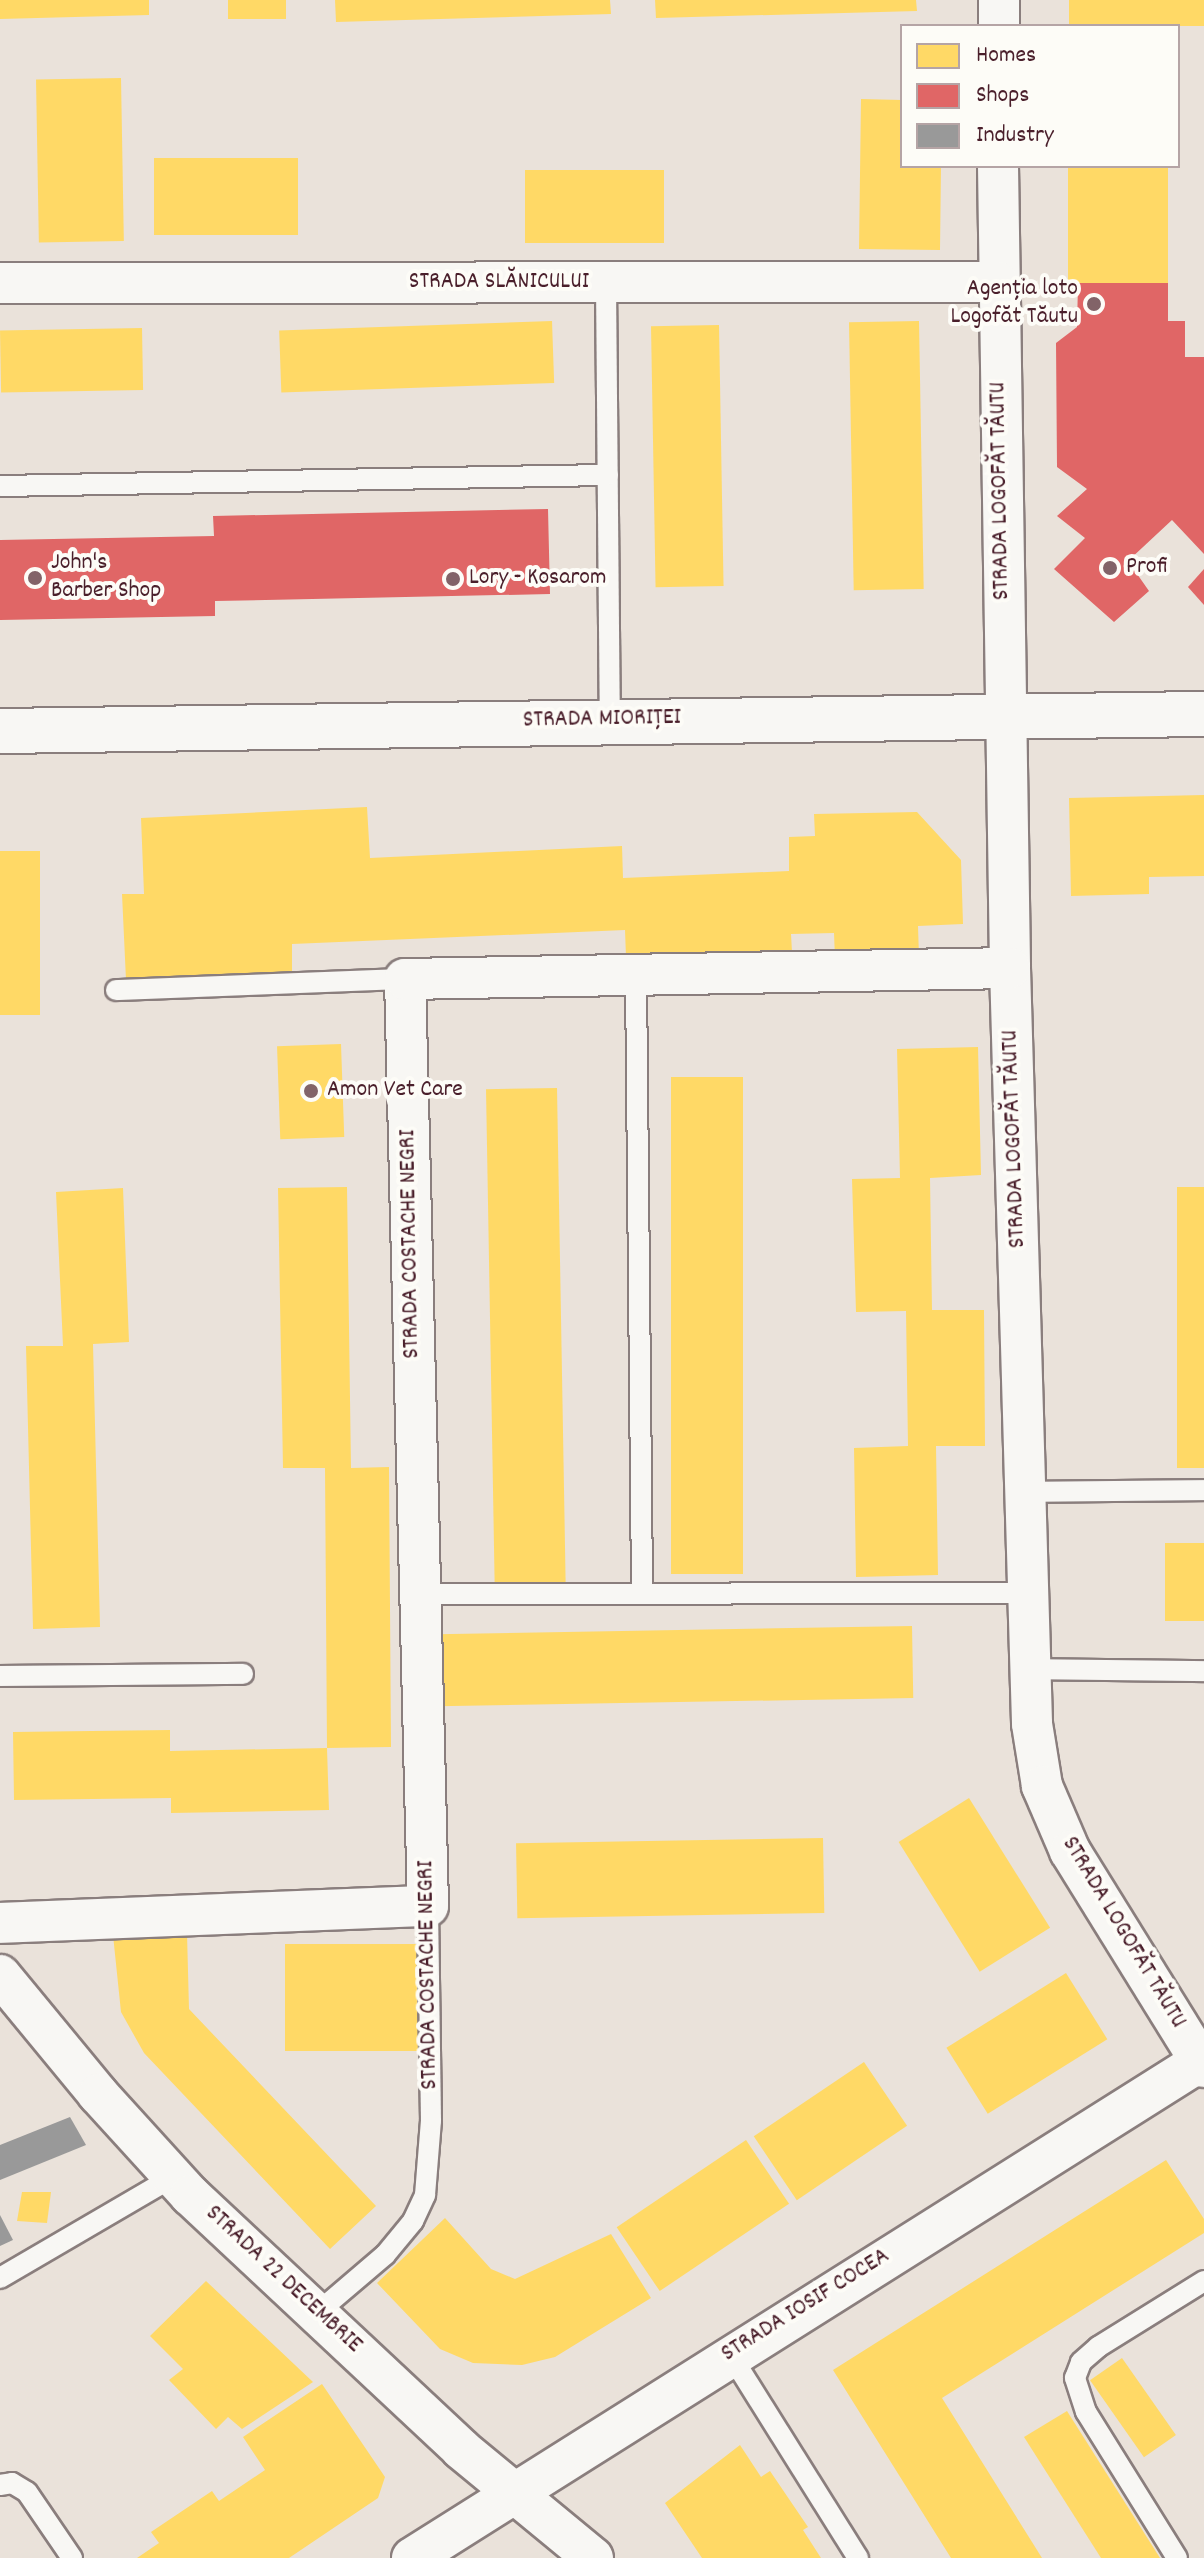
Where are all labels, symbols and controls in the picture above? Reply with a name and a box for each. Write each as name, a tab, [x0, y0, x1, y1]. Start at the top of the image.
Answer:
legend	[900, 24, 1180, 168]
text: Homes	[976, 39, 1036, 73]
text: Shops	[976, 79, 1029, 113]
text: Industry	[976, 119, 1054, 153]
street label: STRADA SLĂNICULUI	[409, 269, 589, 297]
place label: Agenția loto Logofăt Tăutu	[950, 276, 1078, 332]
marker: Agenția loto Logofăt Tăutu	[1085, 295, 1103, 313]
street label: STRADA LOGOFĂT TĂUTU	[985, 382, 1017, 600]
place label: John's Barber Shop	[51, 550, 161, 606]
place label: Profi	[1126, 554, 1168, 582]
marker: Profi	[1101, 559, 1119, 577]
place label: Lory - Kosarom	[469, 565, 607, 593]
marker: John's Barber Shop	[26, 569, 44, 587]
marker: Lory - Kosarom	[444, 570, 462, 588]
street label: STRADA MIORIȚEI	[523, 704, 681, 736]
street label: STRADA LOGOFĂT TĂUTU	[997, 1029, 1033, 1249]
place label: Amon Vet Care	[327, 1077, 463, 1105]
marker: Amon Vet Care	[302, 1082, 320, 1100]
street label: STRADA COSTACHE NEGRI	[395, 1129, 427, 1359]
street label: STRADA LOGOFĂT TĂUTU	[1054, 1832, 1192, 2034]
street label: STRADA COSTACHE NEGRI	[413, 1860, 445, 2090]
street label: STRADA 22 DECEMBRIE	[199, 2200, 367, 2360]
street label: STRADA IOSIF COCEA	[717, 2243, 895, 2369]

